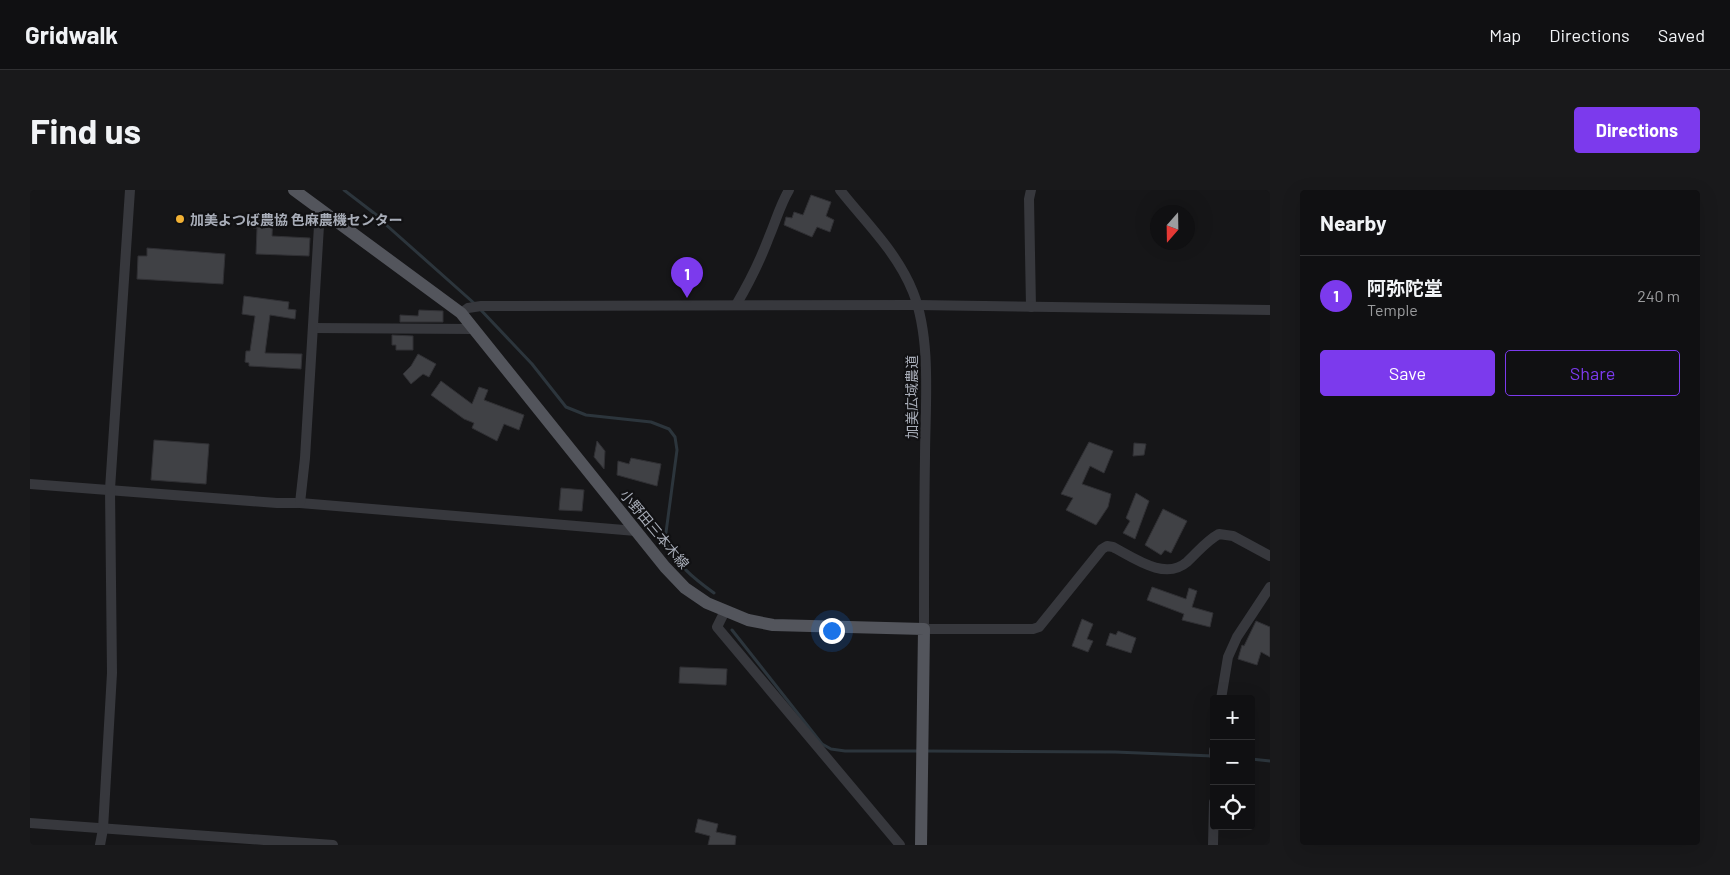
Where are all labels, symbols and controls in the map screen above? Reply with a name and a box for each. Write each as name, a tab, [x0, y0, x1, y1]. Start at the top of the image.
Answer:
text: Gridwalk	[25, 20, 118, 49]
text: Map	[1489, 24, 1521, 46]
text: Directions	[1549, 24, 1630, 46]
text: Saved	[1658, 24, 1705, 46]
button: Directions	[1574, 107, 1700, 153]
text: Find us	[30, 109, 141, 151]
north arrow	[1150, 205, 1195, 250]
text: Nearby	[1320, 210, 1386, 235]
place label: 加美よつば農協 色麻農機センター	[190, 211, 403, 228]
marker: 加美よつば農協 色麻農機センター	[174, 213, 186, 225]
pin: 1	[671, 257, 703, 298]
text: 阿弥陀堂	[1367, 276, 1443, 299]
text: 1	[1333, 286, 1339, 305]
text: 240 m	[1637, 286, 1680, 305]
text: Temple	[1367, 300, 1418, 319]
button: Save	[1320, 350, 1495, 396]
button: Share	[1505, 350, 1680, 396]
street label: 加美広域農道	[903, 355, 920, 439]
street label: 小野田三本木線	[617, 486, 693, 572]
your location	[819, 618, 845, 644]
map controls	[1210, 695, 1255, 830]
button: +	[1210, 695, 1255, 740]
button: −	[1210, 740, 1255, 785]
button: locate	[1210, 785, 1255, 830]

